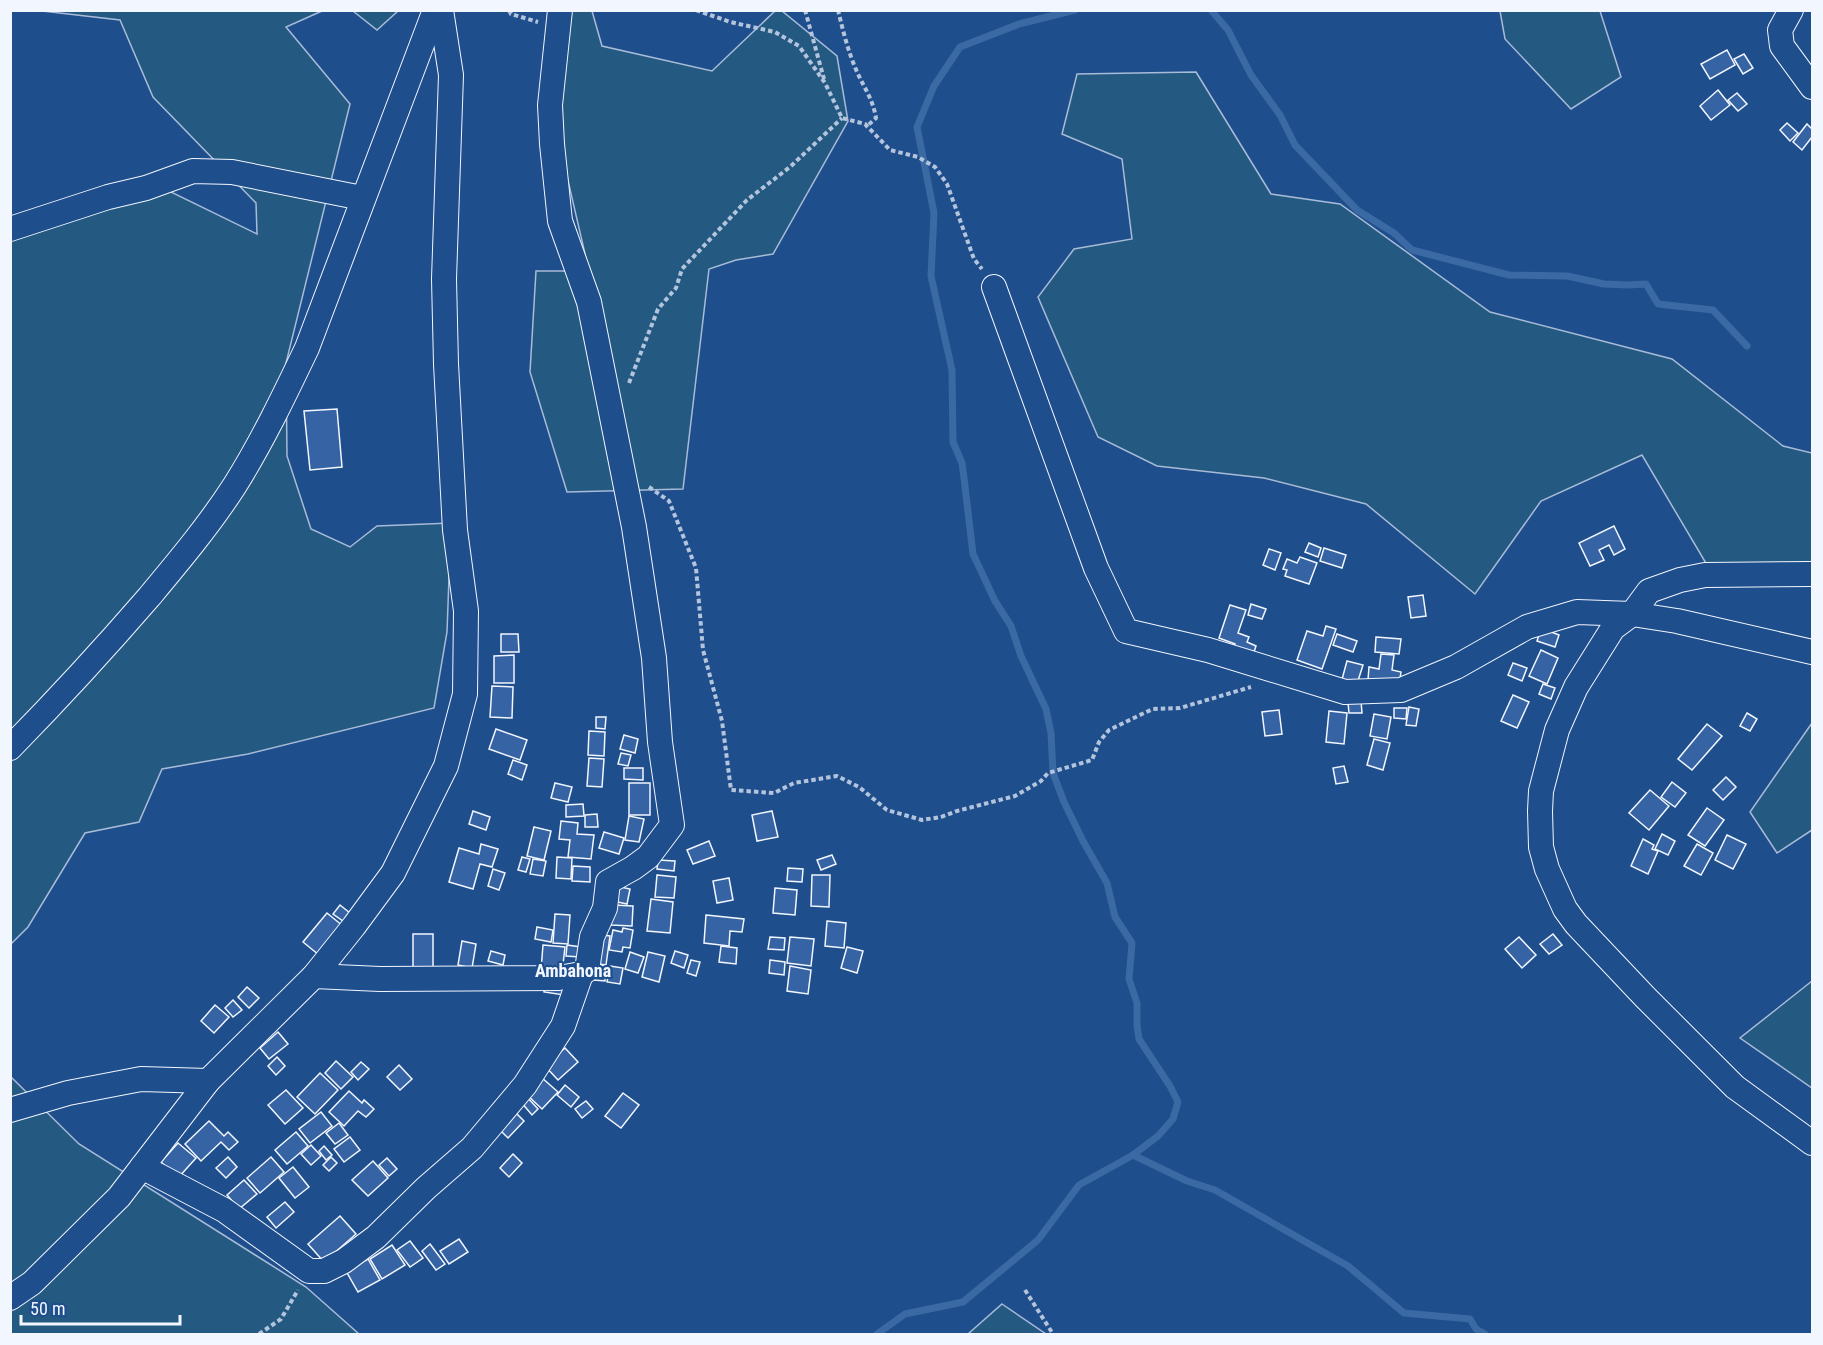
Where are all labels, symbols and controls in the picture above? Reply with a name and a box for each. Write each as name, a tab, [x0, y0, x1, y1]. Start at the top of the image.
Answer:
district label: Ambahona	[535, 960, 611, 981]
scale bar	[21, 1288, 180, 1326]
text: 50 m	[30, 1298, 65, 1319]

